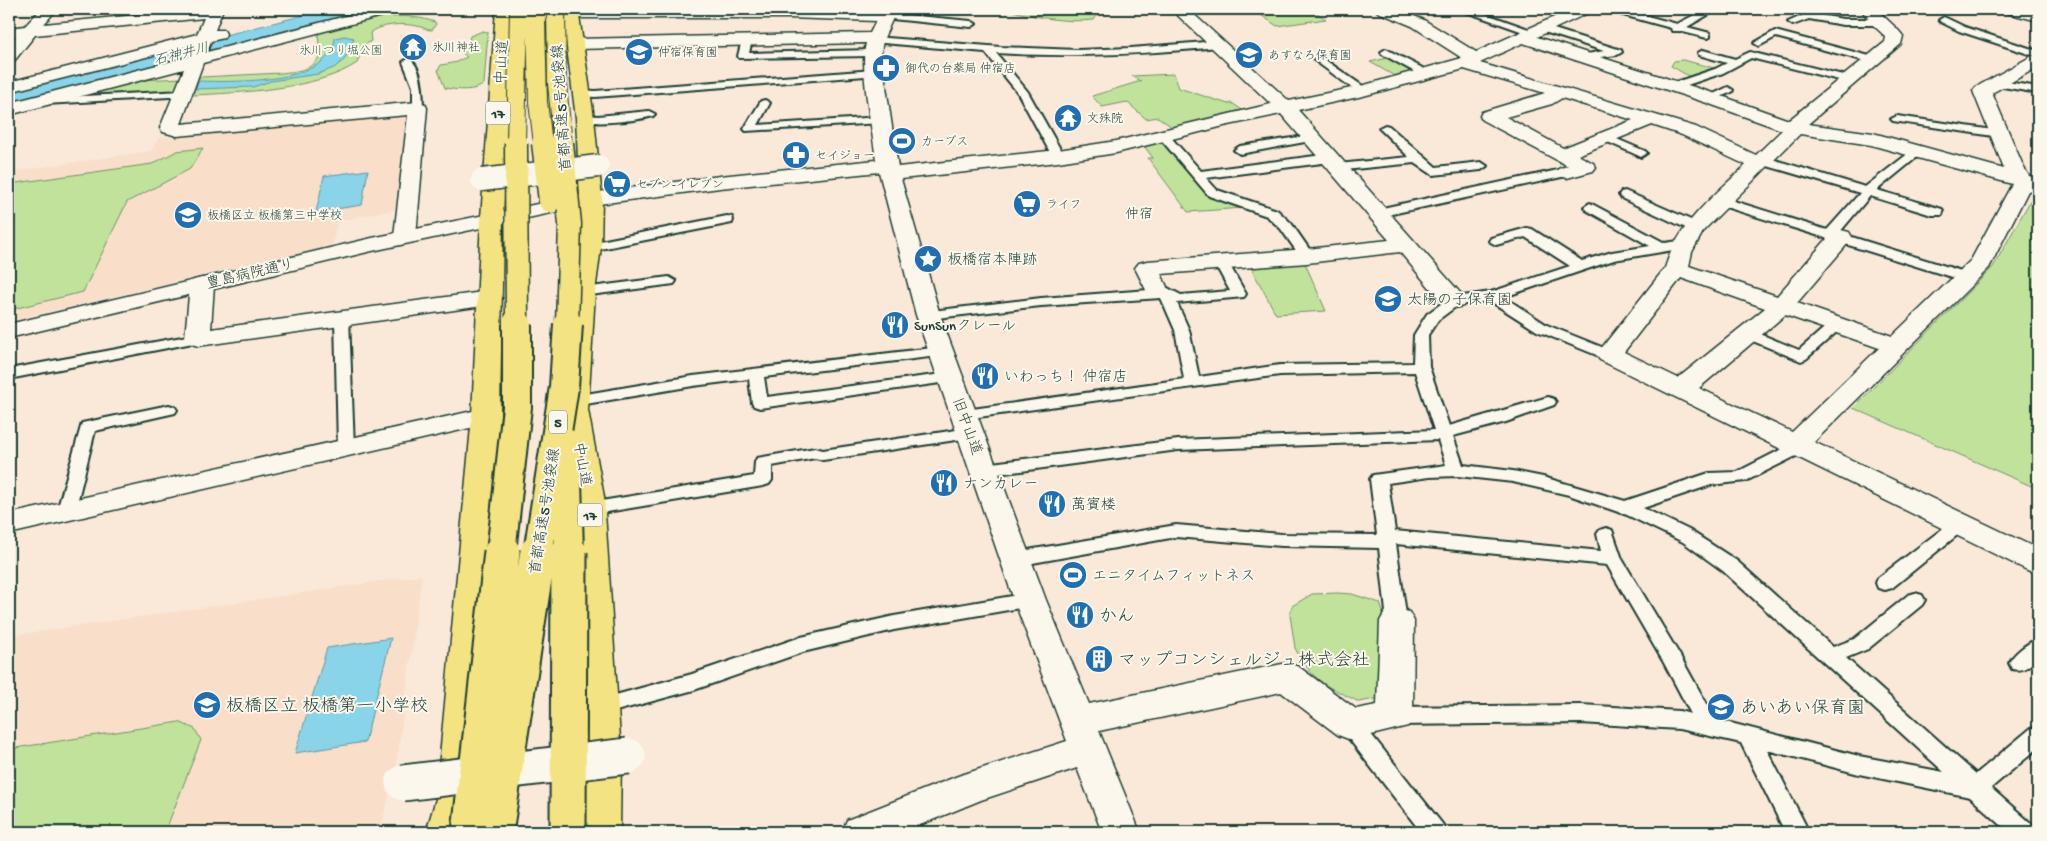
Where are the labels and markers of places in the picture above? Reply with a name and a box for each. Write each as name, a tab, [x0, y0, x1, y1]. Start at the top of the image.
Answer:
temple icon: 氷川神社	[398, 32, 428, 62]
school or university icon: 仲宿保育園	[624, 37, 654, 67]
school or university icon: あすなろ保育園	[1234, 40, 1264, 70]
place label: 氷川神社	[432, 41, 480, 56]
place label: 仲宿保育園	[658, 46, 718, 61]
place label: あすなろ保育園	[1268, 49, 1352, 64]
pharmacy icon: 御代の台薬局 仲宿店	[871, 53, 901, 83]
place label: 御代の台薬局 仲宿店	[905, 62, 1016, 77]
temple icon: 文殊院	[1053, 103, 1083, 133]
place label: 文殊院	[1087, 112, 1123, 127]
sports icon: カーブス	[887, 126, 917, 156]
place label: カーブス	[921, 135, 968, 150]
pharmacy icon: セイジョー	[781, 140, 811, 170]
place label: セイジョー	[815, 150, 875, 164]
supermarket icon: セブン-イレブン	[602, 169, 632, 199]
place label: セブン-イレブン	[636, 178, 724, 193]
supermarket icon: ライフ	[1012, 189, 1042, 219]
place label: ライフ	[1046, 199, 1082, 213]
school or university icon: 板橋区立 板橋第三中学校	[173, 200, 203, 230]
place label: 板橋区立 板橋第三中学校	[207, 209, 342, 224]
place icon: 板橋宿本陣跡	[913, 244, 943, 274]
place label: 板橋宿本陣跡	[947, 251, 1037, 270]
school or university icon: 太陽の子保育園	[1373, 284, 1403, 314]
place label: 太陽の子保育園	[1407, 291, 1512, 310]
restaurant icon: SunSunクレール	[880, 310, 910, 340]
place label: SunSunクレール	[914, 318, 1016, 336]
restaurant icon: いわっち！ 仲宿店	[970, 361, 1000, 391]
place label: いわっち！ 仲宿店	[1004, 368, 1128, 387]
restaurant icon: ナンカレー	[929, 468, 959, 498]
place label: ナンカレー	[963, 476, 1039, 494]
restaurant icon: 萬賓楼	[1037, 489, 1067, 519]
place label: 萬賓楼	[1071, 496, 1116, 515]
sports icon: エニタイムフィットネス	[1058, 560, 1088, 590]
place label: エニタイムフィットネス	[1092, 568, 1255, 586]
restaurant icon: かん	[1065, 600, 1095, 630]
place label: かん	[1099, 607, 1135, 628]
building icon: マップコンシェルジュ株式会社	[1084, 644, 1114, 674]
place label: マップコンシェルジュ株式会社	[1118, 650, 1370, 672]
school or university icon: 板橋区立 板橋第一小学校	[192, 690, 222, 720]
school or university icon: あいあい保育園	[1706, 692, 1736, 722]
place label: 板橋区立 板橋第一小学校	[226, 696, 428, 718]
place label: あいあい保育園	[1740, 698, 1865, 720]

